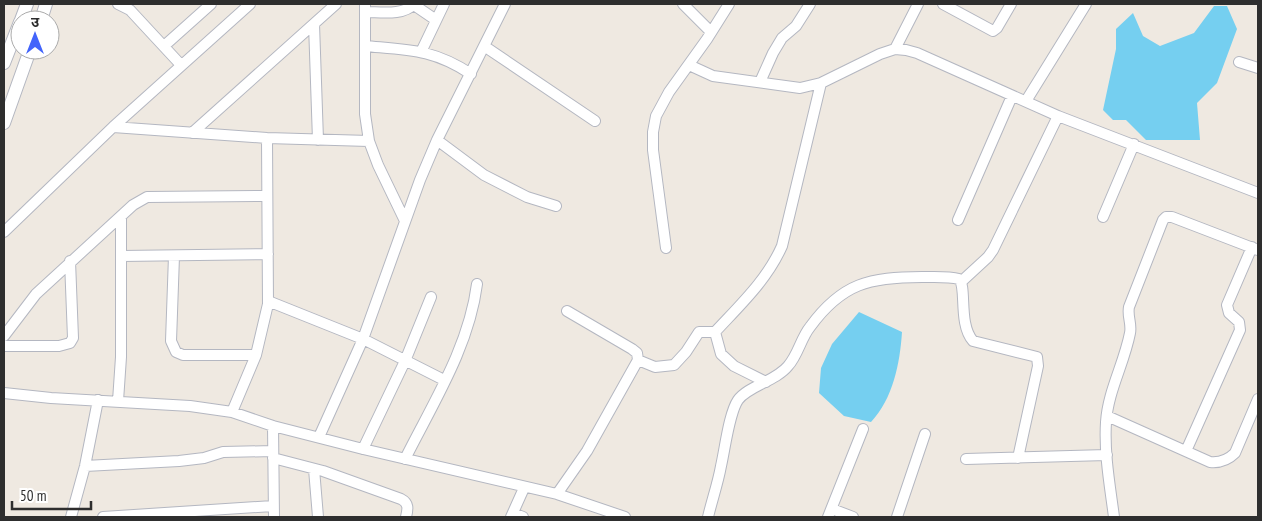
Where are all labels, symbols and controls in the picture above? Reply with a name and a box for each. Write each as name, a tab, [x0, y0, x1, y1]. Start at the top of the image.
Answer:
north arrow	[10, 10, 60, 60]
text: उ	[31, 13, 40, 31]
scale bar	[12, 478, 91, 510]
text: 50 m	[20, 486, 46, 505]

